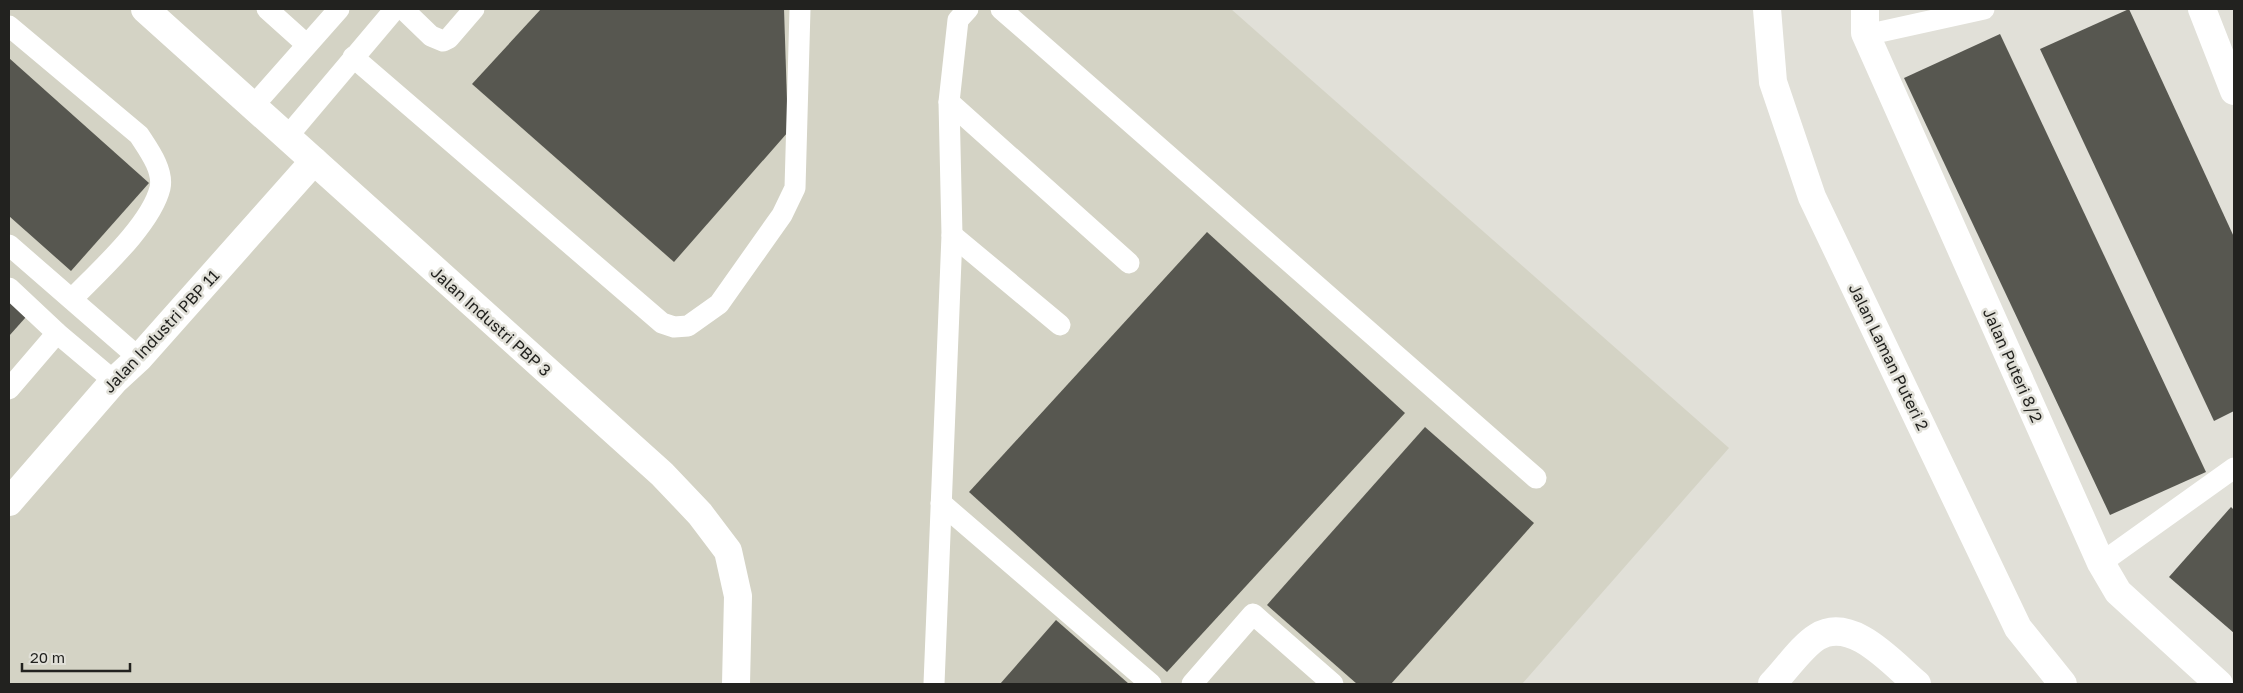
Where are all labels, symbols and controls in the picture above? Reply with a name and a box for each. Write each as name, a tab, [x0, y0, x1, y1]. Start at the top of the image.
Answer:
street label: Jalan Industri PBP 3	[427, 262, 555, 380]
street label: Jalan Industri PBP 11	[99, 265, 223, 397]
street label: Jalan Laman Puteri 2	[1845, 280, 1933, 434]
street label: Jalan Puteri 8/2	[1979, 305, 2047, 425]
scale bar	[22, 640, 130, 672]
text: 20 m	[30, 648, 65, 666]

